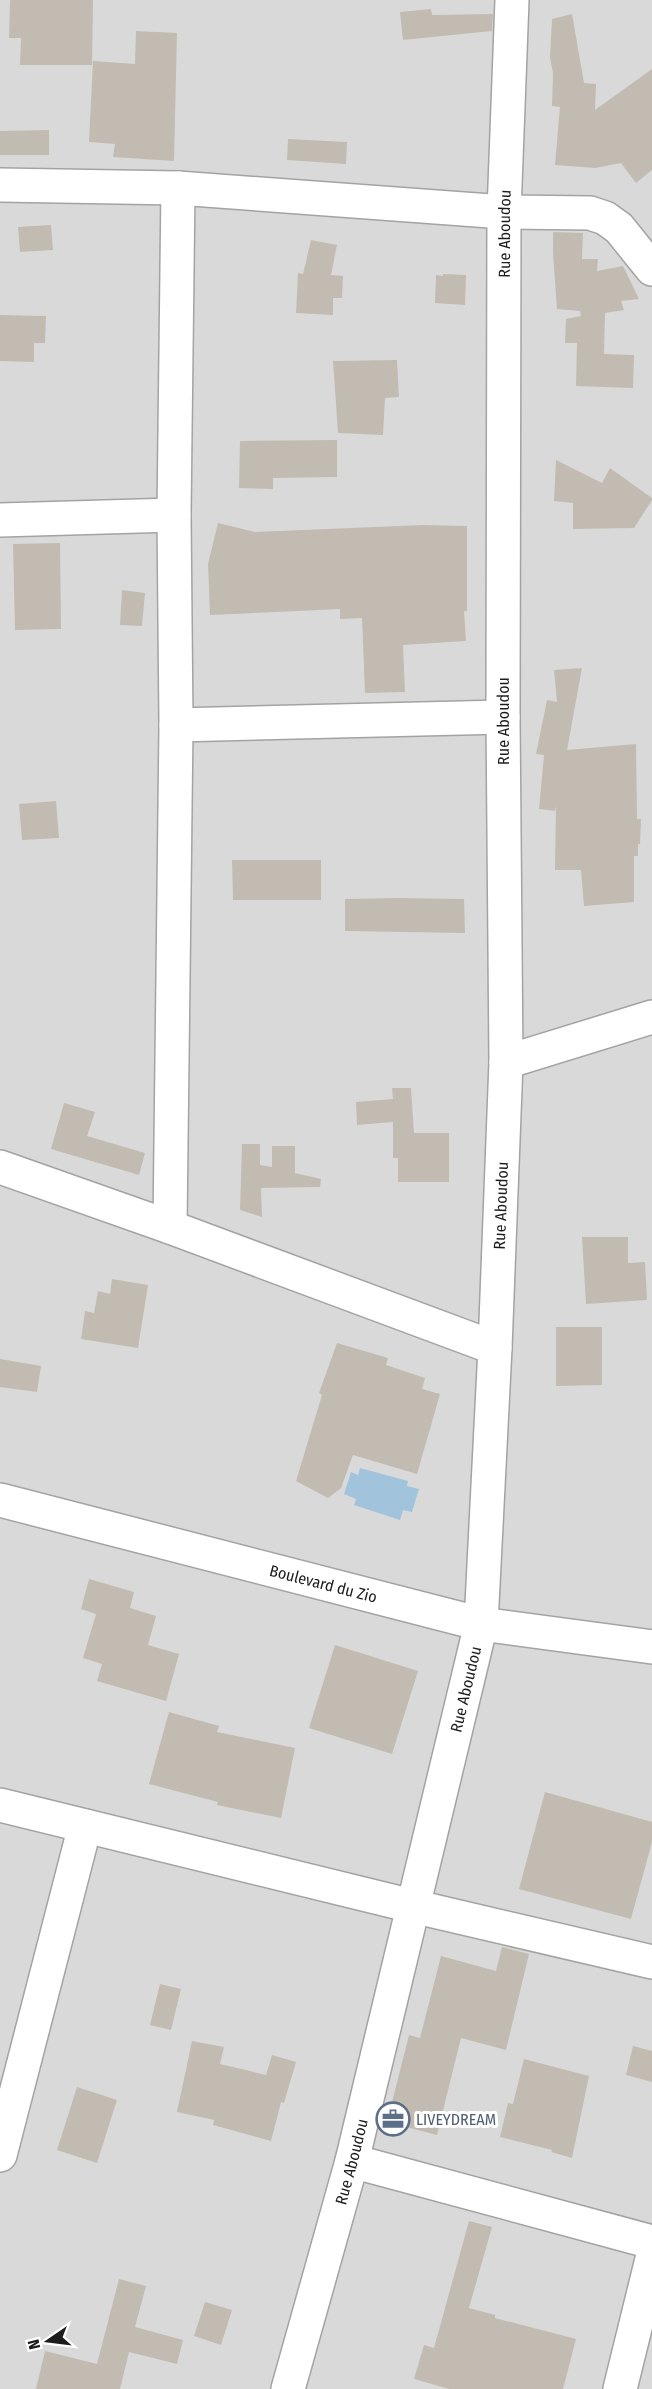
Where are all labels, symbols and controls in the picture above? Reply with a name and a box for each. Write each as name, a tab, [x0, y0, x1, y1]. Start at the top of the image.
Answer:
street label: Rue Aboudou	[495, 189, 515, 278]
street label: Rue Aboudou	[494, 677, 513, 765]
street label: Rue Aboudou	[490, 1161, 512, 1250]
street label: Boulevard du Zio	[267, 1561, 379, 1607]
street label: Rue Aboudou	[446, 1644, 485, 1734]
office icon: LIVEYDREAM	[375, 2101, 411, 2137]
place label: LIVEYDREAM	[416, 2110, 496, 2129]
street label: Rue Aboudou	[331, 2117, 372, 2207]
north arrow	[18, 2311, 78, 2371]
text: N	[24, 2338, 44, 2351]

